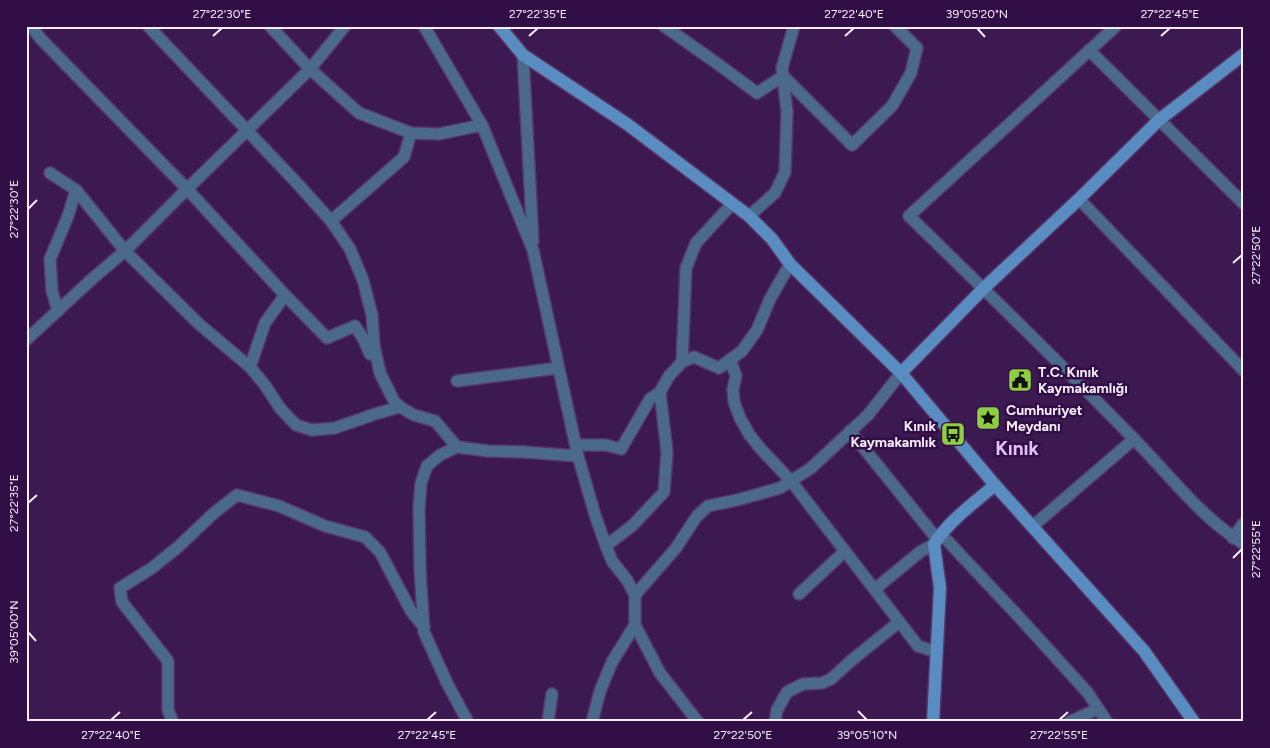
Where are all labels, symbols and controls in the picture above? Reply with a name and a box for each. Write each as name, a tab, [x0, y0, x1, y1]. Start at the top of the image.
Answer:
text: 27°22'30"E	[193, 7, 251, 21]
text: 27°22'35"E	[509, 7, 567, 21]
text: 27°22'40"E	[824, 7, 884, 21]
text: 39°05'20"N	[946, 7, 1008, 21]
text: 27°22'45"E	[1141, 7, 1199, 21]
text: 27°22'30"E	[7, 180, 21, 238]
text: 27°22'50"E	[1249, 226, 1263, 284]
place label: T.C. Kınık Kaymakamlığı	[1038, 364, 1128, 397]
public building icon: T.C. Kınık Kaymakamlığı	[1007, 367, 1033, 393]
place label: Cumhuriyet Meydanı	[1006, 402, 1083, 435]
place icon: Cumhuriyet Meydanı	[975, 405, 1001, 431]
place label: Kınık Kaymakamlık	[851, 418, 936, 451]
bus stop icon: Kınık Kaymakamlık	[940, 421, 966, 447]
district label: Kınık	[995, 437, 1040, 460]
text: 27°22'35"E	[7, 474, 21, 532]
text: 27°22'55"E	[1249, 520, 1263, 578]
text: 39°05'00"N	[7, 600, 21, 664]
text: 27°22'40"E	[81, 728, 141, 742]
text: 27°22'45"E	[398, 728, 456, 742]
text: 27°22'50"E	[714, 728, 772, 742]
text: 39°05'10"N	[837, 728, 897, 742]
text: 27°22'55"E	[1030, 728, 1088, 742]

